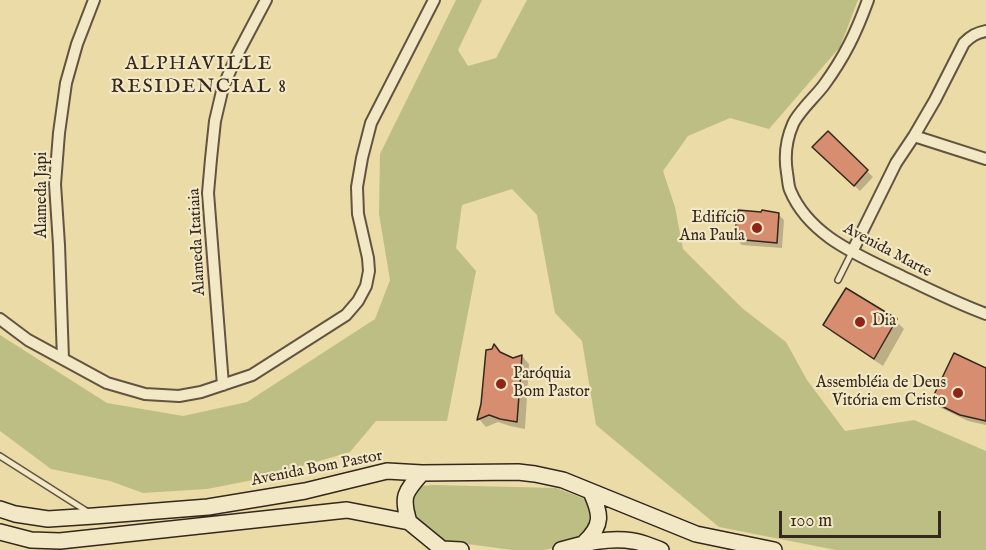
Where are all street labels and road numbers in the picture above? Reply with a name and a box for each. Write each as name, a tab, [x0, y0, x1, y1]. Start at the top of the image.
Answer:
street label: Alameda Japi	[33, 152, 53, 238]
street label: Alameda Itatiaia	[186, 188, 210, 296]
street label: Avenida Marte	[840, 220, 934, 282]
street label: Avenida Bom Pastor	[250, 447, 384, 491]

